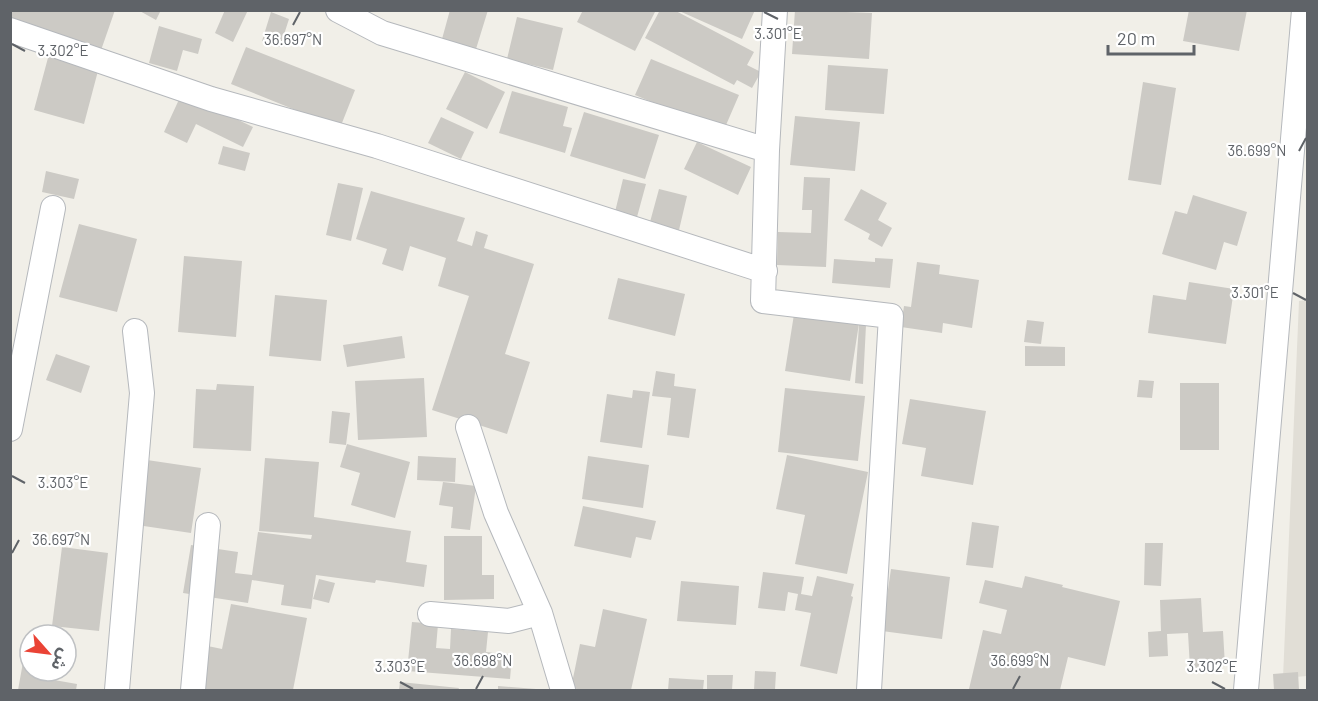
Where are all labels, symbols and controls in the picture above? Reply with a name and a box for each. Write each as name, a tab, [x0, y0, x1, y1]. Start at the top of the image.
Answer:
scale bar	[1108, 18, 1194, 56]
text: 3.301°E	[754, 24, 802, 42]
text: 20 m	[1117, 27, 1155, 49]
text: 36.697°N	[264, 30, 322, 48]
text: 3.302°E	[38, 41, 88, 59]
text: 36.699°N	[1228, 141, 1286, 159]
text: 3.301°E	[1231, 283, 1279, 301]
text: 3.303°E	[38, 473, 88, 491]
text: 36.697°N	[32, 530, 90, 548]
north arrow	[18, 623, 78, 683]
text: ش	[47, 646, 75, 674]
text: 36.698°N	[454, 651, 512, 669]
text: 36.699°N	[991, 651, 1049, 669]
text: 3.303°E	[375, 657, 425, 675]
text: 3.302°E	[1187, 657, 1237, 675]

